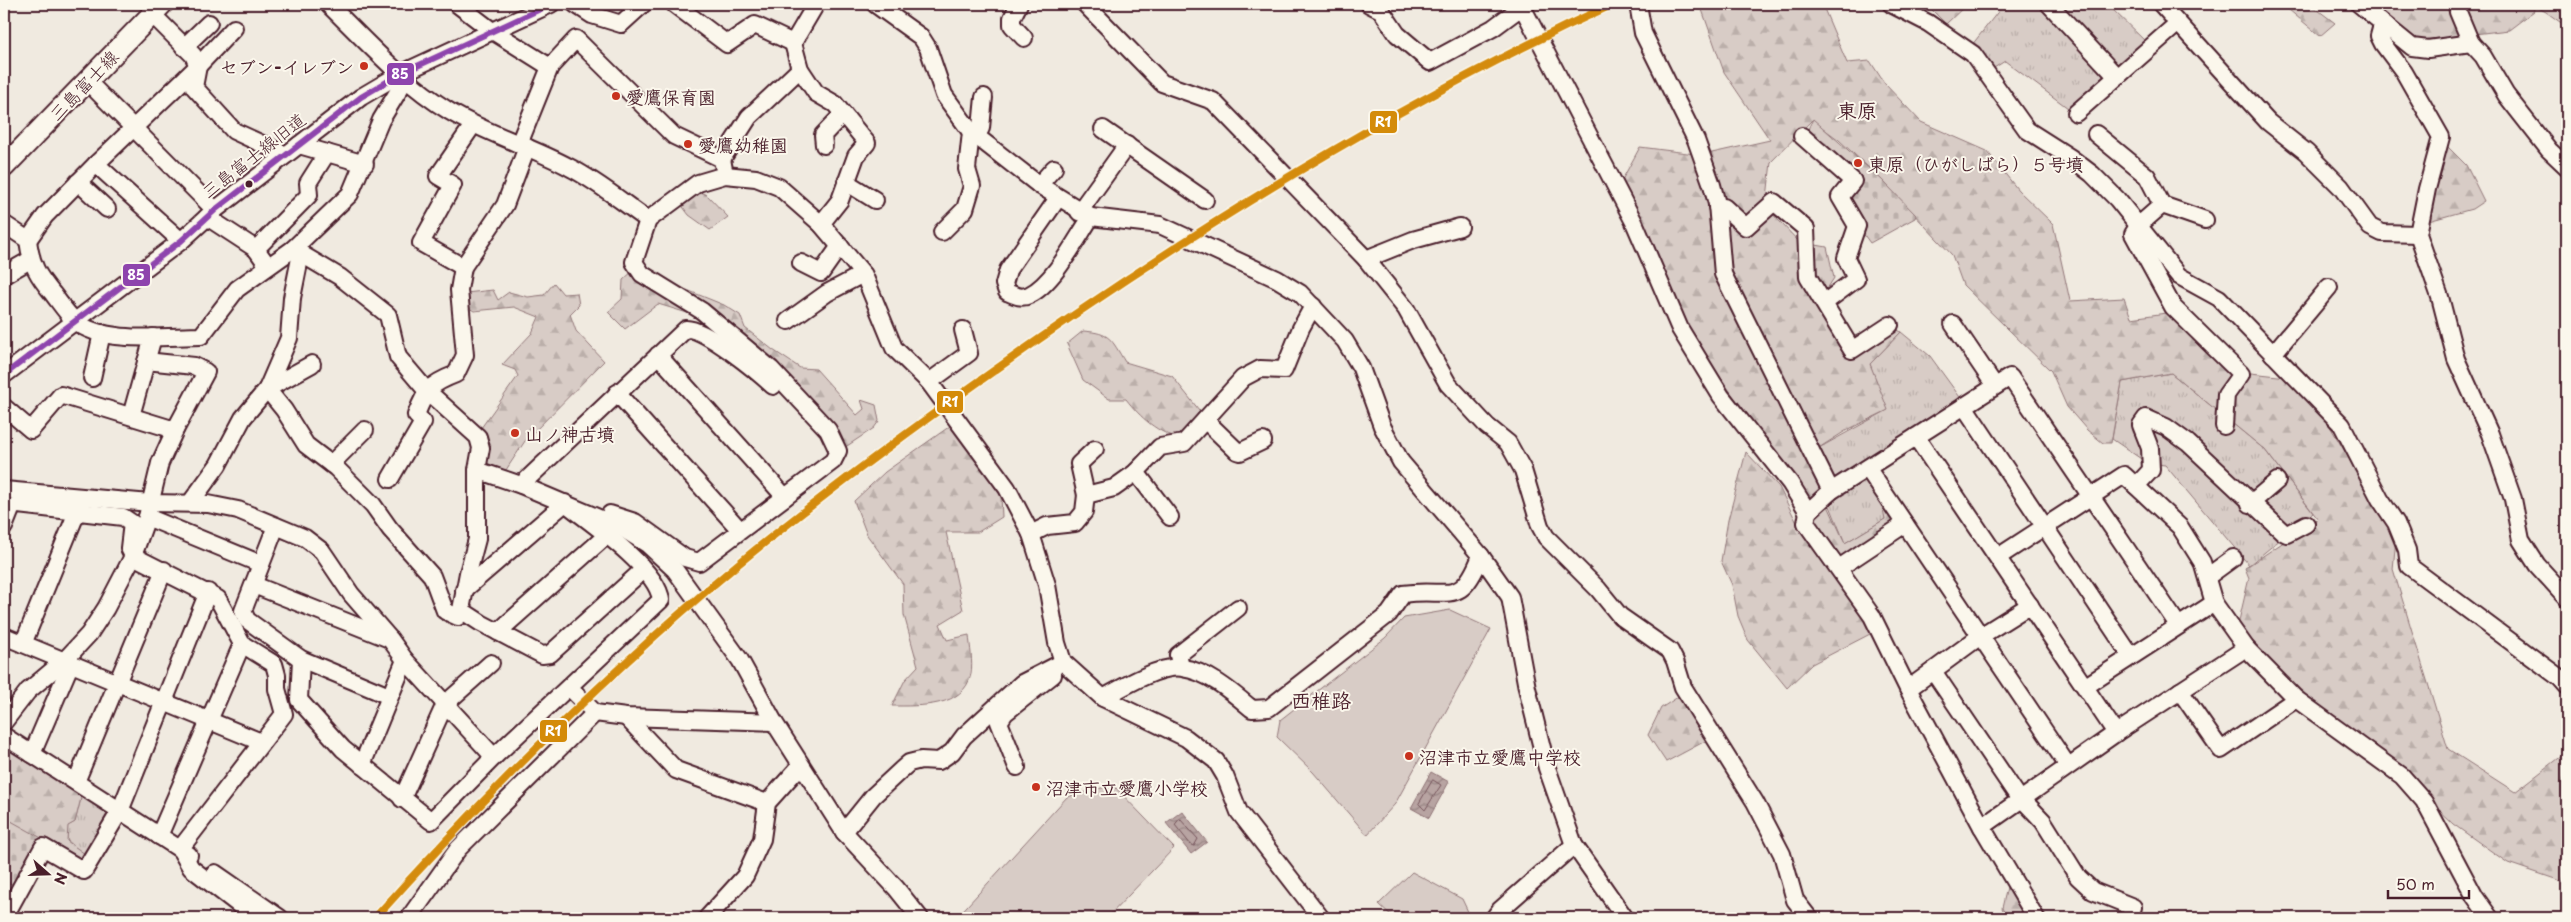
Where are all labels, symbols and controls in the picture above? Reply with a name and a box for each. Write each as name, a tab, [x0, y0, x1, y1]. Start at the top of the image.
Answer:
street label: 三島富士線	[42, 43, 124, 127]
place label: セブン-イレブン	[220, 53, 354, 80]
marker: セブン-イレブン	[358, 60, 370, 72]
line badge: 85	[386, 62, 415, 86]
text: 85	[391, 63, 409, 84]
place label: 愛鷹保育園	[626, 83, 716, 110]
marker: 愛鷹保育園	[610, 90, 622, 102]
district label: 東原	[1837, 95, 1877, 125]
street label: 三島富士線旧道	[195, 106, 311, 204]
line badge: R1	[1369, 110, 1398, 134]
text: R1	[1375, 111, 1392, 132]
place label: 愛鷹幼稚園	[698, 131, 788, 158]
marker: 愛鷹幼稚園	[682, 138, 694, 150]
place label: 東原（ひがしばら）５号墳	[1868, 150, 2084, 177]
marker: 東原（ひがしばら）５号墳	[1852, 157, 1864, 169]
unlabelled marker	[244, 179, 254, 189]
line badge: 85	[122, 263, 151, 287]
text: 85	[127, 264, 145, 285]
line badge: R1	[936, 390, 964, 414]
text: R1	[942, 391, 959, 412]
place label: 山ノ神古墳	[525, 420, 615, 447]
marker: 山ノ神古墳	[509, 427, 521, 439]
district label: 西椎路	[1291, 685, 1352, 715]
line badge: R1	[539, 719, 568, 743]
text: R1	[545, 720, 562, 741]
place label: 沼津市立愛鷹中学校	[1419, 743, 1581, 770]
marker: 沼津市立愛鷹中学校	[1403, 750, 1415, 762]
place label: 沼津市立愛鷹小学校	[1046, 774, 1208, 801]
marker: 沼津市立愛鷹小学校	[1030, 781, 1042, 793]
north arrow	[22, 850, 72, 900]
scale bar	[2388, 867, 2470, 899]
text: N	[49, 870, 72, 887]
text: 50 m	[2396, 872, 2435, 895]

